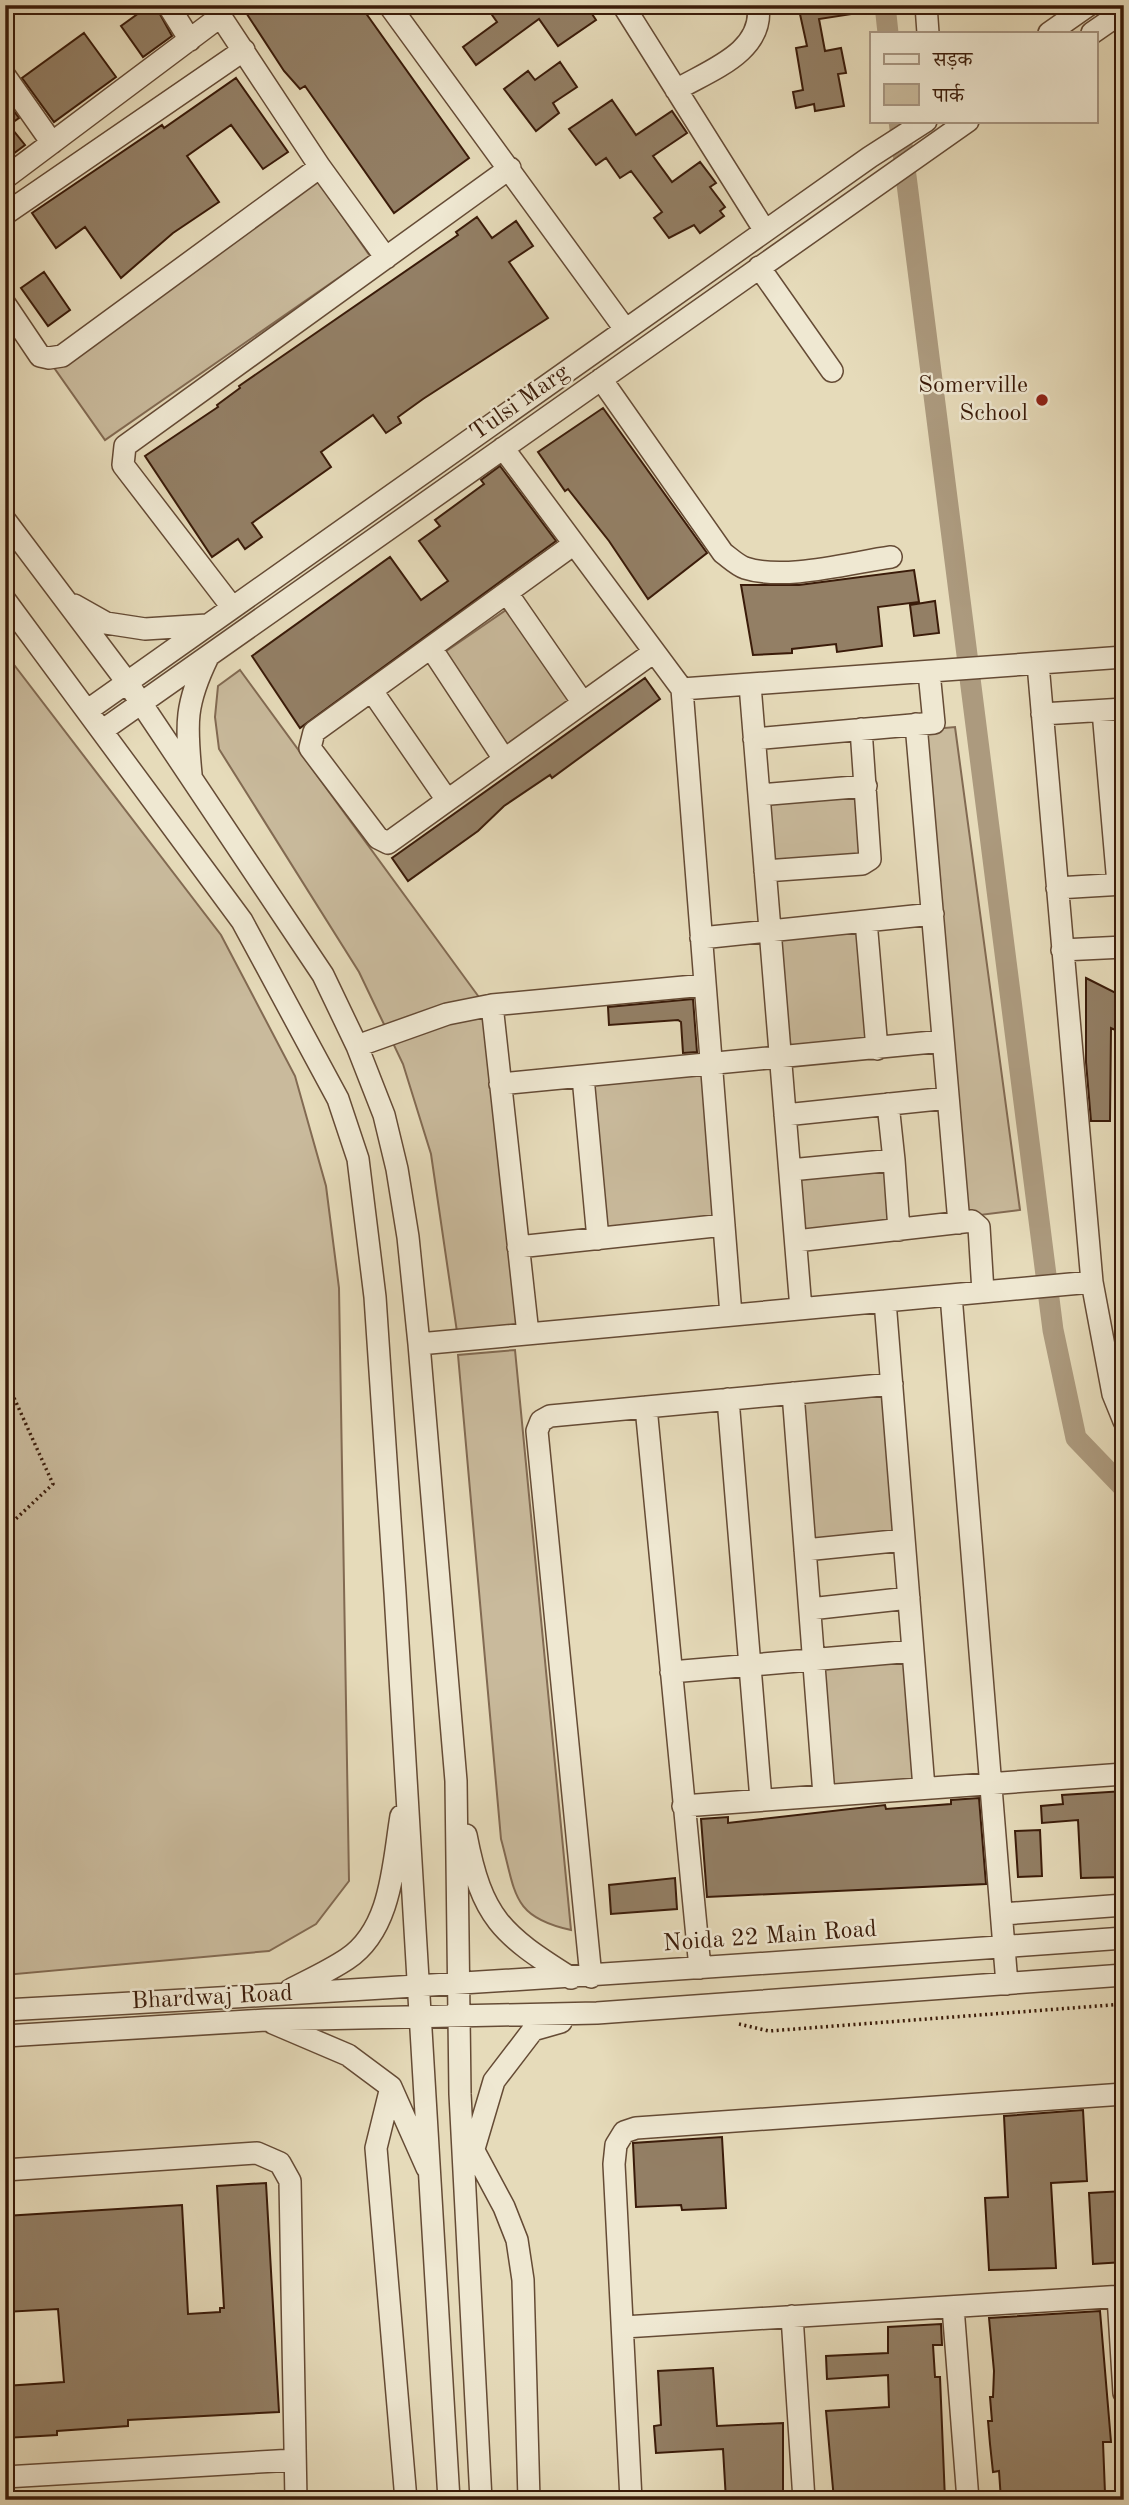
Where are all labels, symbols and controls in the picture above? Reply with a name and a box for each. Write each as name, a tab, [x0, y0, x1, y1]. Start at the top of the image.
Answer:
legend	[870, 32, 1098, 122]
text: सड़क	[932, 50, 973, 71]
text: पार्क	[932, 83, 965, 107]
street label: Tulsi Marg	[466, 360, 574, 446]
place label: Somerville School	[918, 374, 1028, 426]
marker: Somerville School	[1034, 392, 1050, 408]
street label: Noida 22 Main Road	[662, 1918, 878, 1956]
street label: Bhardwaj Road	[131, 1982, 293, 2014]

